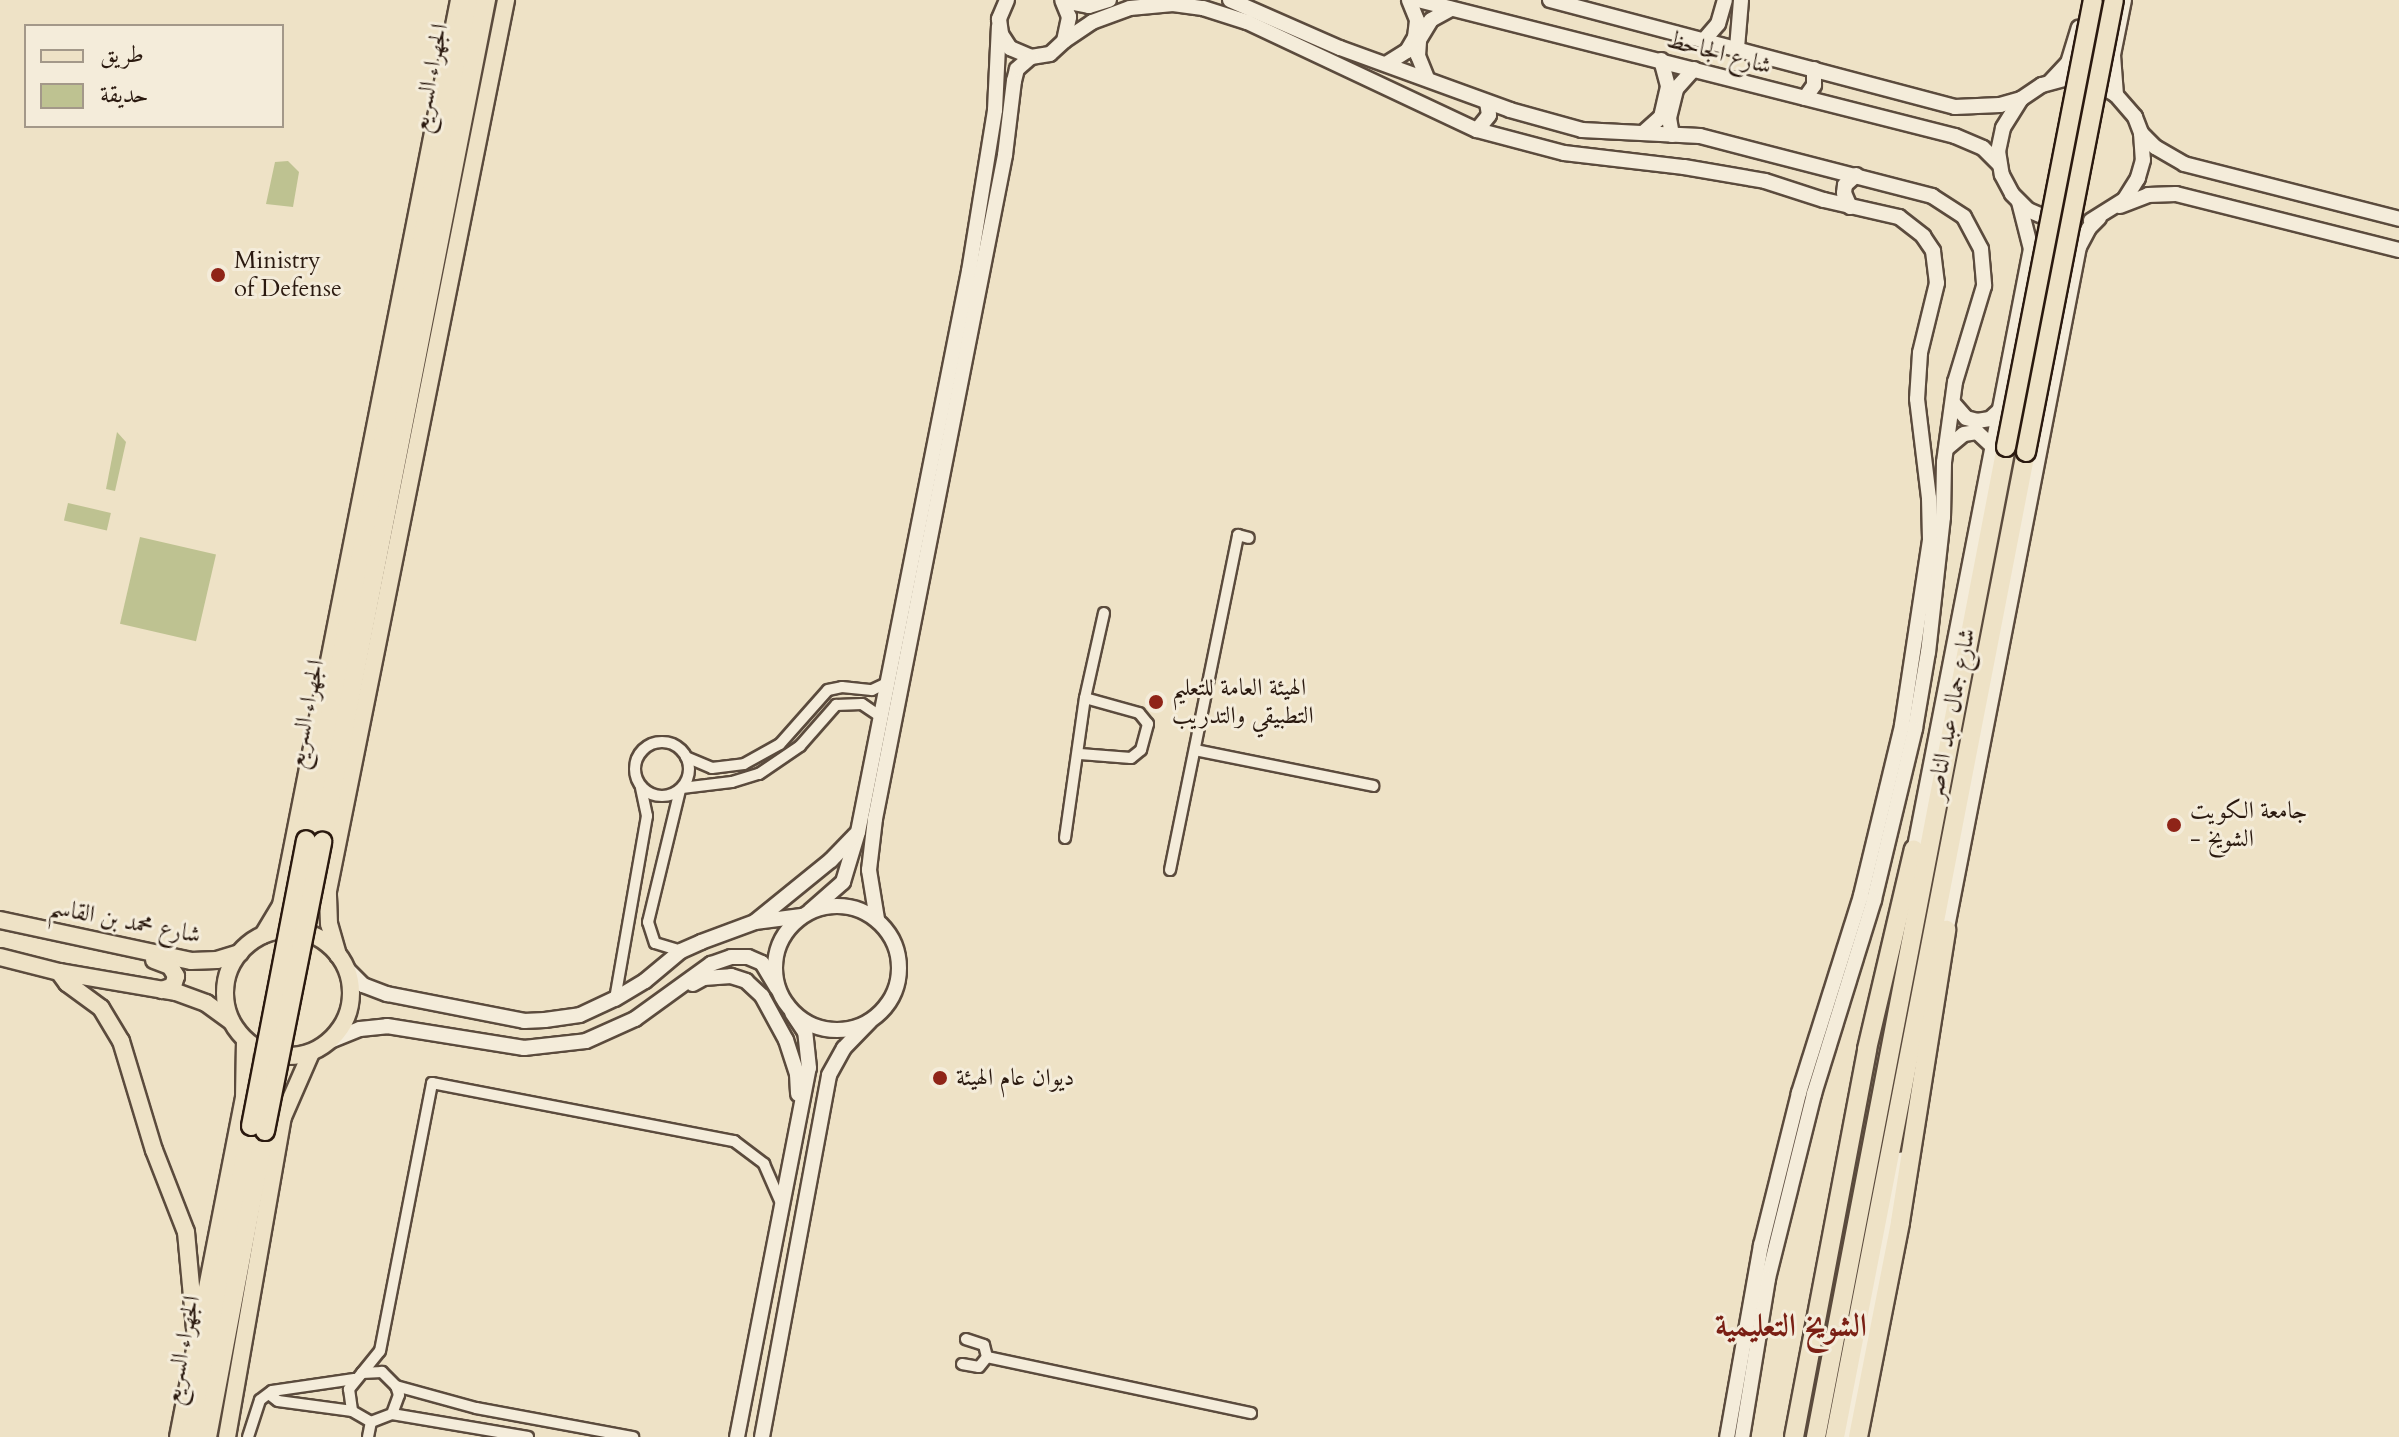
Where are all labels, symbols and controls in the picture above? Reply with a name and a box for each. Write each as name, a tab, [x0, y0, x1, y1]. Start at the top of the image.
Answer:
street label: الجهراء السريع	[405, 21, 455, 135]
legend	[24, 24, 284, 128]
street label: شارع الجاحظ	[1663, 25, 1775, 81]
text: طريق	[100, 38, 144, 71]
text: حديقة	[100, 78, 149, 111]
place label: Ministry of Defense	[234, 247, 342, 303]
marker: Ministry of Defense	[209, 266, 227, 284]
street label: شارع جمال عبد الناصر	[1920, 626, 1982, 802]
street label: الجهراء السريع	[281, 657, 331, 771]
place label: الهيئة العامة للتعليم التطبيقي والتدريب	[1172, 674, 1314, 730]
marker: الهيئة العامة للتعليم التطبيقي والتدريب	[1147, 693, 1165, 711]
place label: جامعة الكويت - الشويخ	[2190, 797, 2308, 853]
marker: جامعة الكويت - الشويخ	[2165, 816, 2183, 834]
street label: شارع محمد بن القاسم	[47, 892, 203, 950]
place label: ديوان عام الهيئة	[956, 1064, 1074, 1092]
marker: ديوان عام الهيئة	[931, 1069, 949, 1087]
street label: الجهراء السريع	[157, 1293, 207, 1407]
district label: الشويخ التعليمية	[1715, 1307, 1867, 1345]

